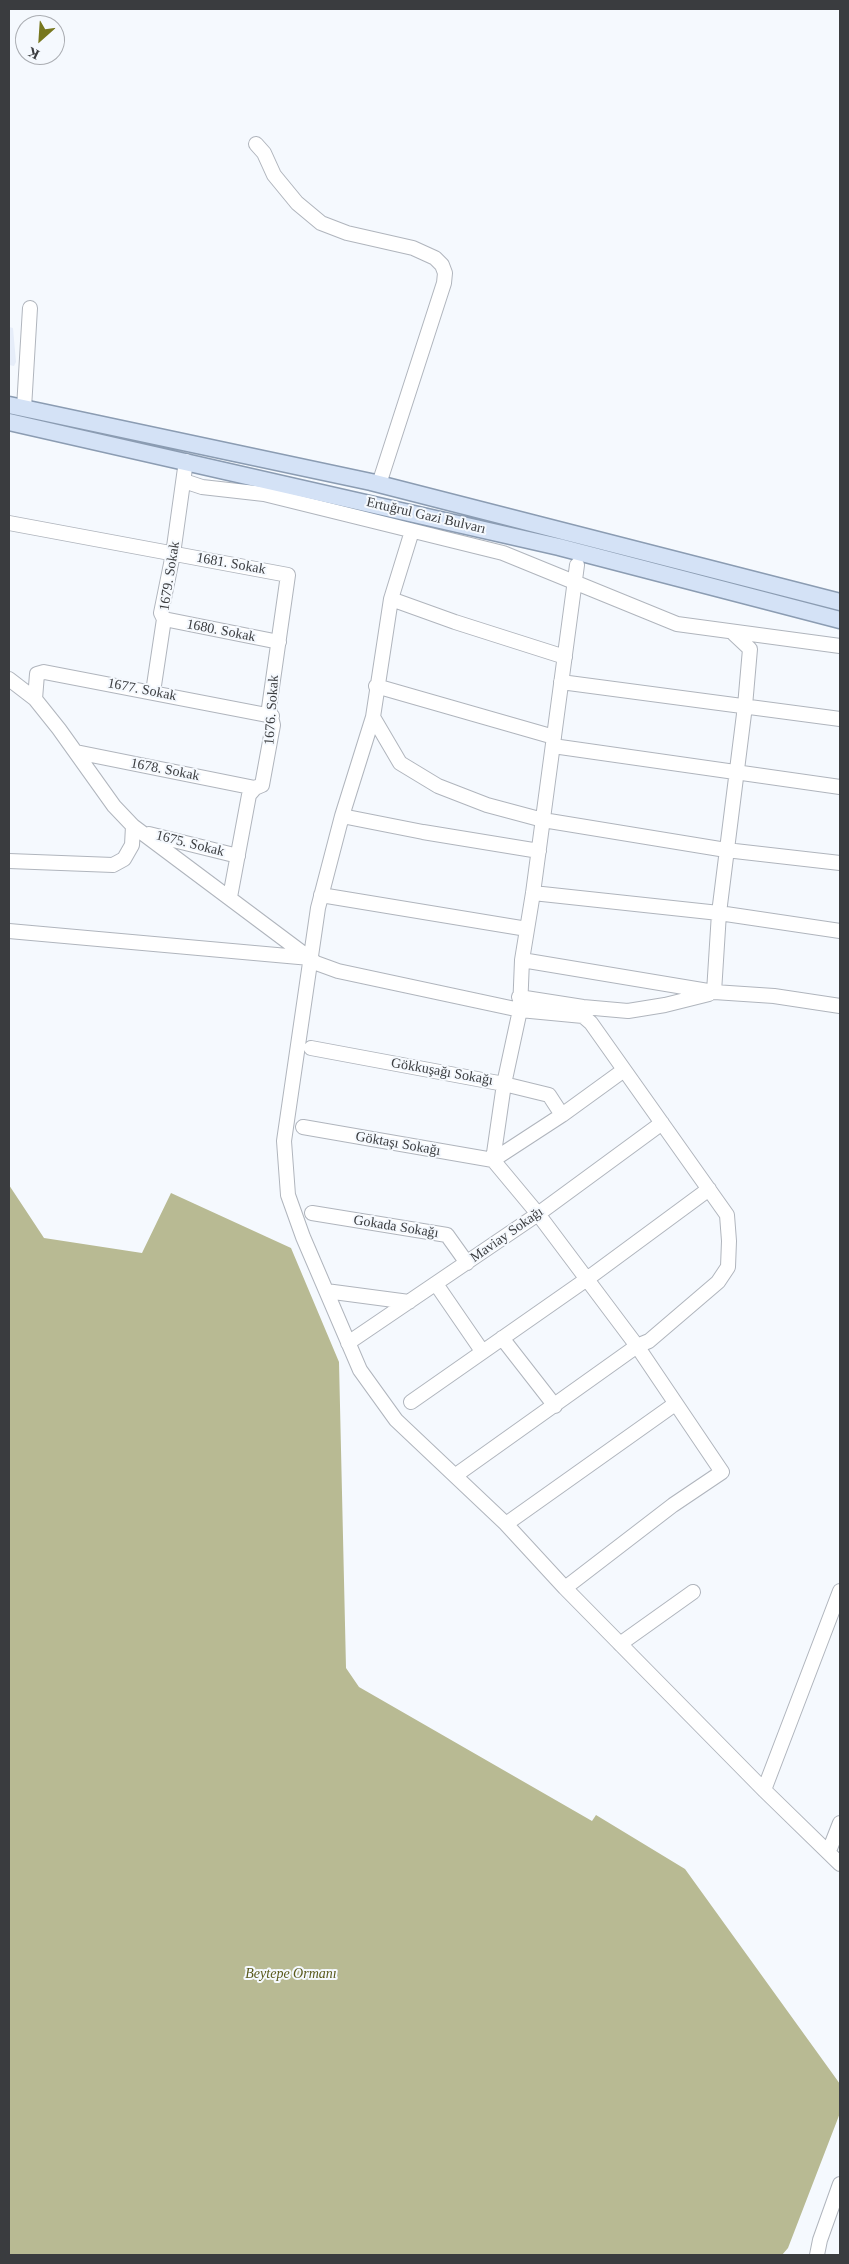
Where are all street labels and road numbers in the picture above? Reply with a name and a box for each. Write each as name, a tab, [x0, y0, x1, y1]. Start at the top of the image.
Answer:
street label: Ertuğrul Gazi Bulvarı	[365, 494, 487, 538]
street label: 1679. Sokak	[156, 540, 184, 612]
street label: 1681. Sokak	[195, 550, 267, 578]
street label: 1680. Sokak	[185, 616, 257, 646]
street label: 1676. Sokak	[261, 674, 283, 746]
street label: 1677. Sokak	[106, 675, 178, 705]
street label: 1678. Sokak	[129, 755, 201, 785]
street label: 1675. Sokak	[154, 827, 226, 861]
street label: Gökkuşağı Sokağı	[390, 1055, 494, 1089]
street label: Göktaşı Sokağı	[354, 1128, 442, 1160]
street label: Maviay Sokağı	[467, 1204, 547, 1266]
street label: Gokada Sokağı	[352, 1212, 440, 1242]

